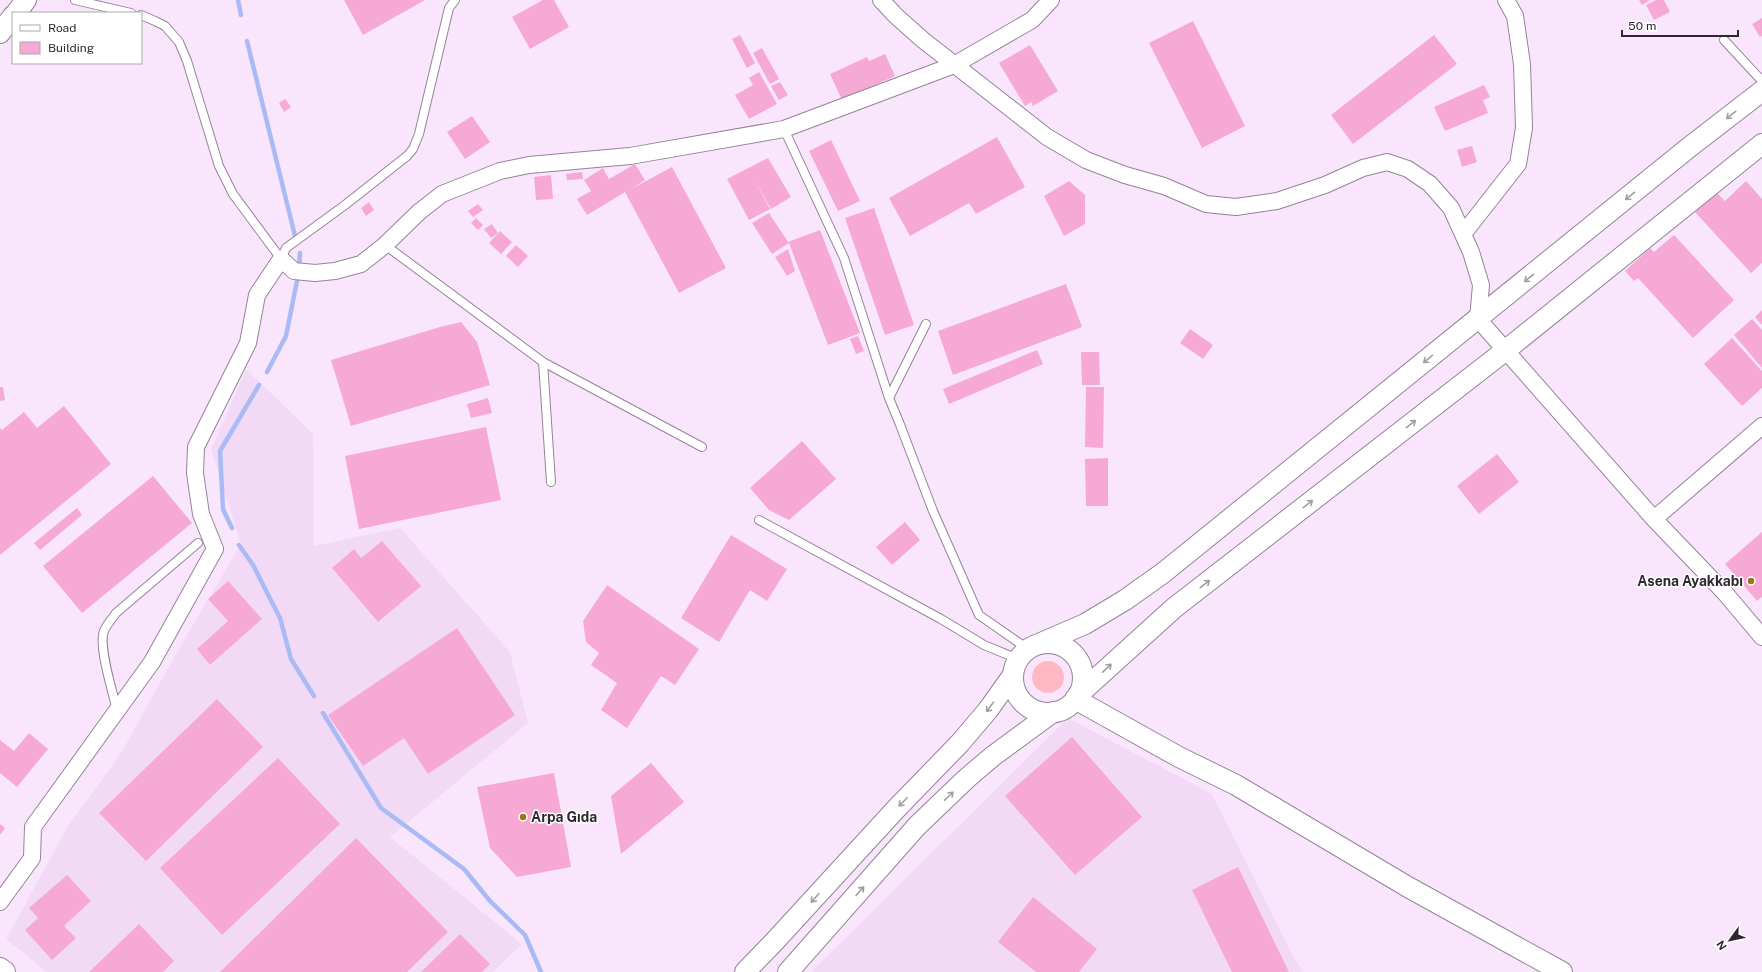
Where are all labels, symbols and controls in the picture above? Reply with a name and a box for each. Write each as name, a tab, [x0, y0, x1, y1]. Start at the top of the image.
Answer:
legend	[12, 12, 142, 64]
scale bar	[1622, 12, 1738, 38]
text: 50 m	[1628, 19, 1656, 33]
text: Road	[48, 21, 76, 35]
text: Building	[48, 41, 94, 55]
one-way arrow	[1726, 110, 1737, 119]
one-way arrow	[1624, 191, 1635, 200]
one-way arrow	[1523, 273, 1534, 282]
one-way arrow	[1422, 355, 1433, 364]
one-way arrow	[1405, 420, 1416, 429]
one-way arrow	[1303, 500, 1314, 508]
place label: Asena Ayakkabı	[1637, 573, 1743, 589]
marker: Asena Ayakkabı	[1746, 576, 1756, 586]
one-way arrow	[1200, 580, 1211, 588]
one-way arrow	[1102, 664, 1112, 673]
one-way arrow	[986, 701, 994, 712]
one-way arrow	[944, 791, 954, 800]
one-way arrow	[898, 798, 908, 807]
place label: Arpa Gıda	[531, 809, 597, 825]
marker: Arpa Gıda	[518, 812, 528, 822]
one-way arrow	[856, 885, 865, 896]
one-way arrow	[810, 893, 819, 903]
north arrow	[1710, 920, 1750, 960]
text: N	[1714, 939, 1729, 952]

